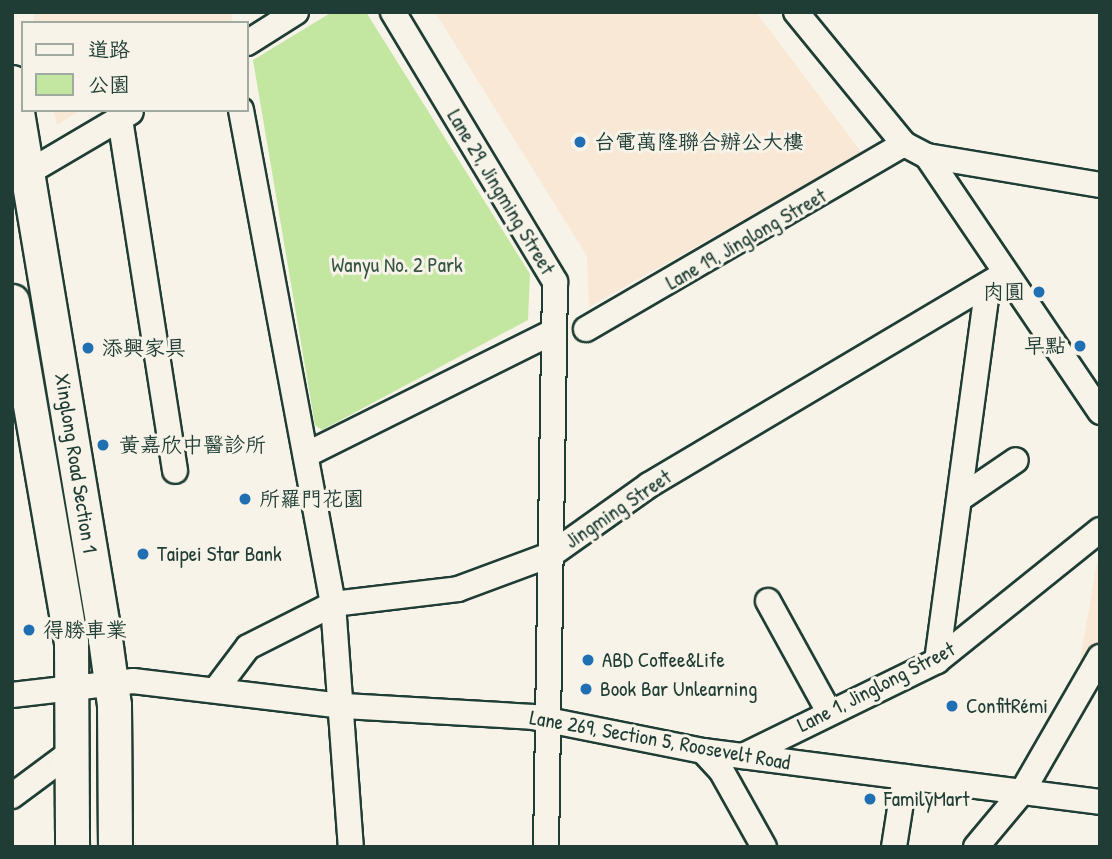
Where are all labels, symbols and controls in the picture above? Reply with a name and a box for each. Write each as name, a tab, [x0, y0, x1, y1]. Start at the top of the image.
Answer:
legend	[21, 21, 248, 112]
text: 道路	[88, 35, 130, 64]
text: 公園	[88, 70, 130, 99]
street label: Lane 29, Jingming Street	[442, 105, 560, 279]
place label: 台電萬隆聯合辦公大樓	[594, 129, 804, 155]
marker: 台電萬隆聯合辦公大樓	[572, 134, 588, 150]
street label: Lane 19, Jinglong Street	[661, 183, 831, 295]
park label: Wanyu No. 2 Park	[331, 252, 463, 278]
place label: 肉圓	[983, 279, 1025, 305]
marker: 肉圓	[1031, 284, 1047, 300]
place label: 早點	[1024, 333, 1066, 359]
place label: 添興家具	[102, 335, 186, 361]
marker: 早點	[1072, 338, 1088, 354]
marker: 添興家具	[80, 340, 96, 356]
street label: Xinglong Road Section 1	[49, 371, 103, 555]
place label: 黃嘉欣中醫診所	[119, 432, 266, 458]
marker: 黃嘉欣中醫診所	[93, 435, 113, 455]
street label: Jingming Street	[560, 464, 676, 554]
place label: 所羅門花園	[259, 486, 364, 512]
marker: 所羅門花園	[237, 491, 253, 507]
place label: Taipei Star Bank	[157, 541, 282, 567]
marker: Taipei Star Bank	[135, 546, 151, 562]
place label: 得勝車業	[43, 617, 127, 643]
marker: 得勝車業	[21, 622, 37, 638]
street label: Lane 1, Jinglong Street	[793, 636, 959, 738]
place label: ABD Coffee&Life	[602, 647, 725, 673]
marker: ABD Coffee&Life	[580, 652, 596, 668]
place label: Book Bar Unlearning	[600, 676, 757, 702]
marker: Book Bar Unlearning	[578, 681, 594, 697]
place label: ConfitRémi	[966, 693, 1048, 719]
marker: ConfitRémi	[944, 698, 960, 714]
street label: Lane 269, Section 5, Roosevelt Road	[528, 705, 792, 775]
place label: FamilyMart	[884, 786, 970, 812]
marker: FamilyMart	[862, 791, 878, 807]

